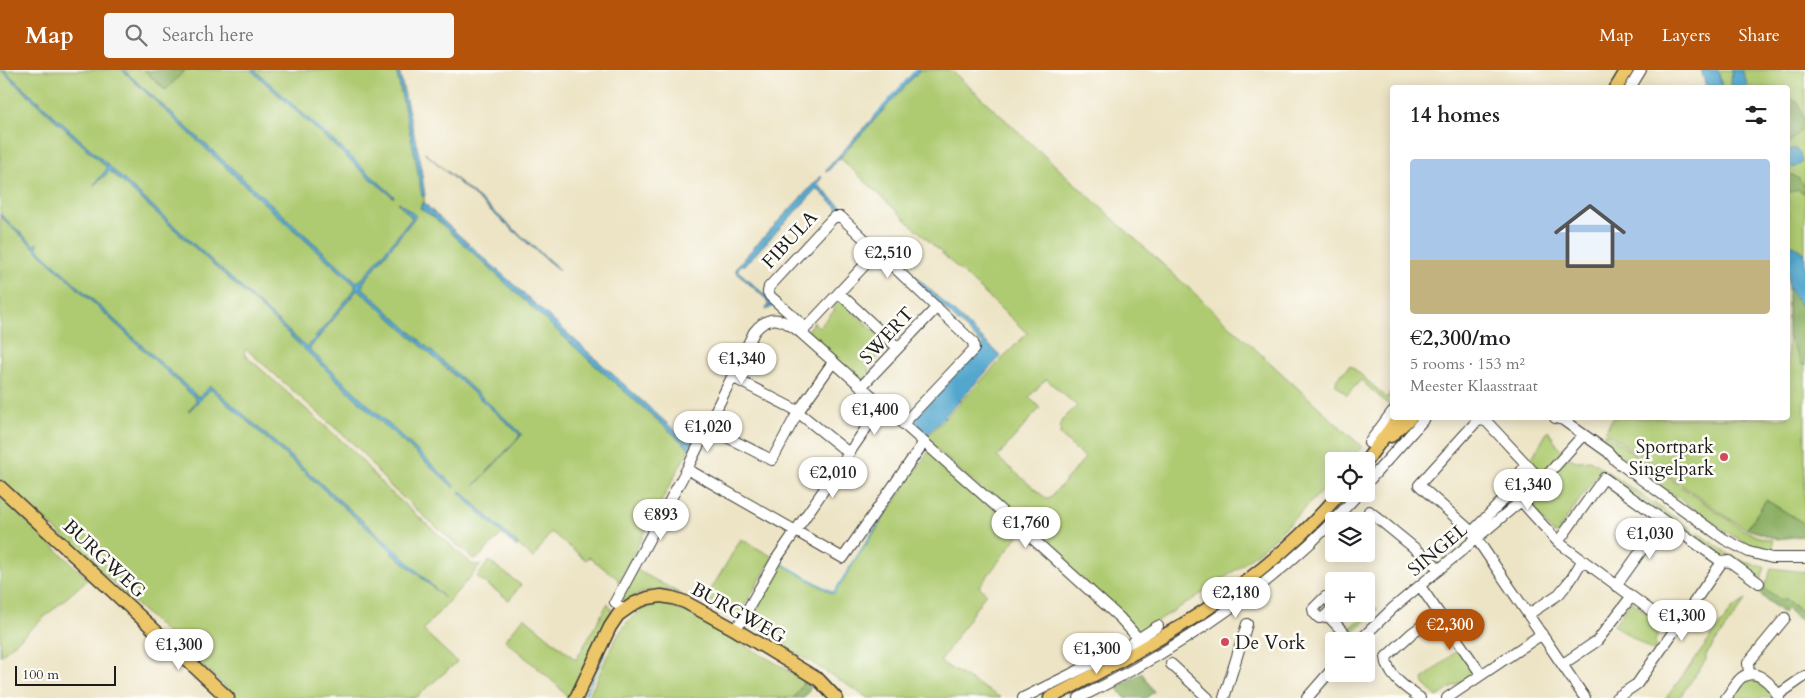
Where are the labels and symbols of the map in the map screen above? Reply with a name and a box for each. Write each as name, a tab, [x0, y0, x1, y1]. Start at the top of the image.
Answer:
street label: FIBULA	[756, 205, 824, 274]
pin: €2,510	[847, 236, 929, 279]
street label: SWERT	[854, 301, 920, 370]
pin: €1,340	[701, 342, 783, 385]
pin: €1,400	[834, 394, 916, 436]
pin: €1,020	[667, 410, 749, 453]
place label: Sportpark Singelpark	[1629, 434, 1715, 482]
marker: Sportpark Singelpark	[1718, 451, 1730, 463]
pin: €2,010	[792, 456, 874, 499]
pin: €1,340	[1487, 468, 1569, 511]
pin: €893	[631, 498, 691, 541]
pin: €1,760	[985, 506, 1067, 549]
street label: BURGWEG	[57, 514, 151, 604]
street label: SINGEL	[1402, 517, 1473, 582]
pin: €1,030	[1609, 518, 1691, 560]
street label: BURGWEG	[687, 576, 790, 650]
pin: €2,180	[1195, 576, 1277, 619]
pin: €1,300	[1641, 600, 1723, 642]
pin: €2,300	[1409, 608, 1491, 651]
pin: €1,300	[138, 628, 220, 671]
place label: De Vork	[1235, 630, 1306, 656]
pin: €1,300	[1056, 632, 1138, 675]
marker: De Vork	[1219, 636, 1231, 648]
scale bar	[15, 663, 116, 686]

